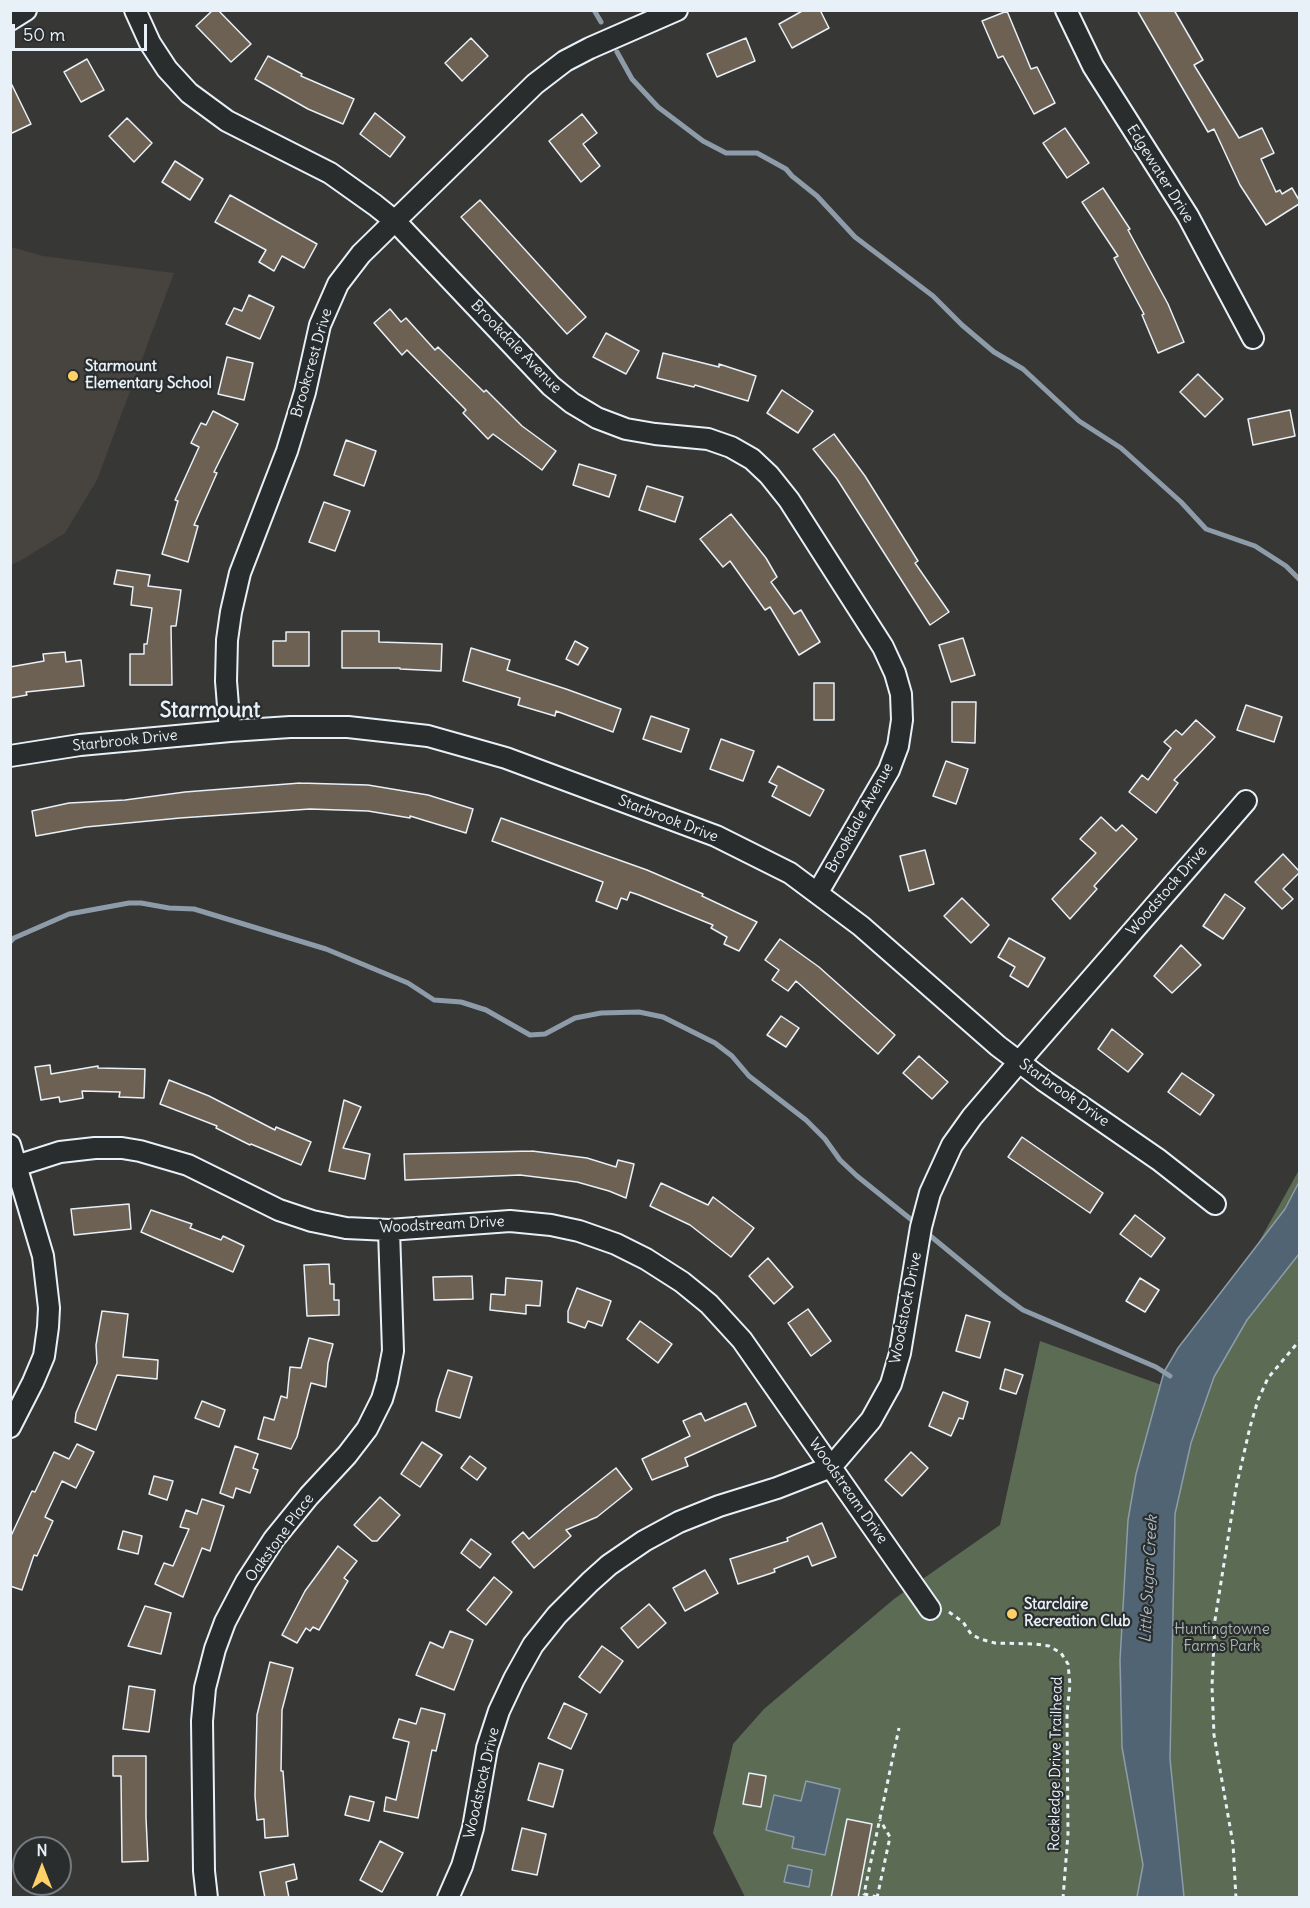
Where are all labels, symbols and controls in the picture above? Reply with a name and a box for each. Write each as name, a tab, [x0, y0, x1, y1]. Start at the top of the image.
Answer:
scale bar	[15, 12, 150, 50]
text: 50 m	[23, 23, 65, 46]
street label: Edgewater Drive	[1123, 122, 1197, 226]
street label: Brookdale Avenue	[467, 297, 565, 397]
street label: Brookcrest Drive	[288, 306, 336, 420]
place label: Starmount Elementary School	[85, 358, 212, 393]
marker: Starmount Elementary School	[66, 369, 80, 383]
district label: Starmount	[160, 698, 260, 724]
street label: Starbrook Drive	[72, 727, 178, 755]
street label: Brookdale Avenue	[822, 760, 898, 876]
street label: Starbrook Drive	[615, 792, 721, 846]
street label: Woodstock Drive	[1123, 842, 1211, 940]
street label: Starbrook Drive	[1016, 1055, 1112, 1131]
street label: Woodstream Drive	[379, 1213, 505, 1237]
street label: Woodstock Drive	[886, 1251, 926, 1365]
street label: Woodstream Drive	[805, 1435, 891, 1547]
street label: Oakstone Place	[242, 1490, 318, 1586]
water label: Little Sugar Creek	[1136, 1515, 1162, 1643]
place label: Starclaire Recreation Club	[1024, 1596, 1131, 1631]
marker: Starclaire Recreation Club	[1005, 1607, 1019, 1621]
park label: Huntingtowne Farms Park	[1174, 1621, 1270, 1656]
street label: Rockledge Drive Trailhead	[1045, 1677, 1067, 1851]
street label: Woodstock Drive	[460, 1726, 504, 1840]
north arrow	[12, 1836, 72, 1896]
text: N	[36, 1840, 48, 1860]

